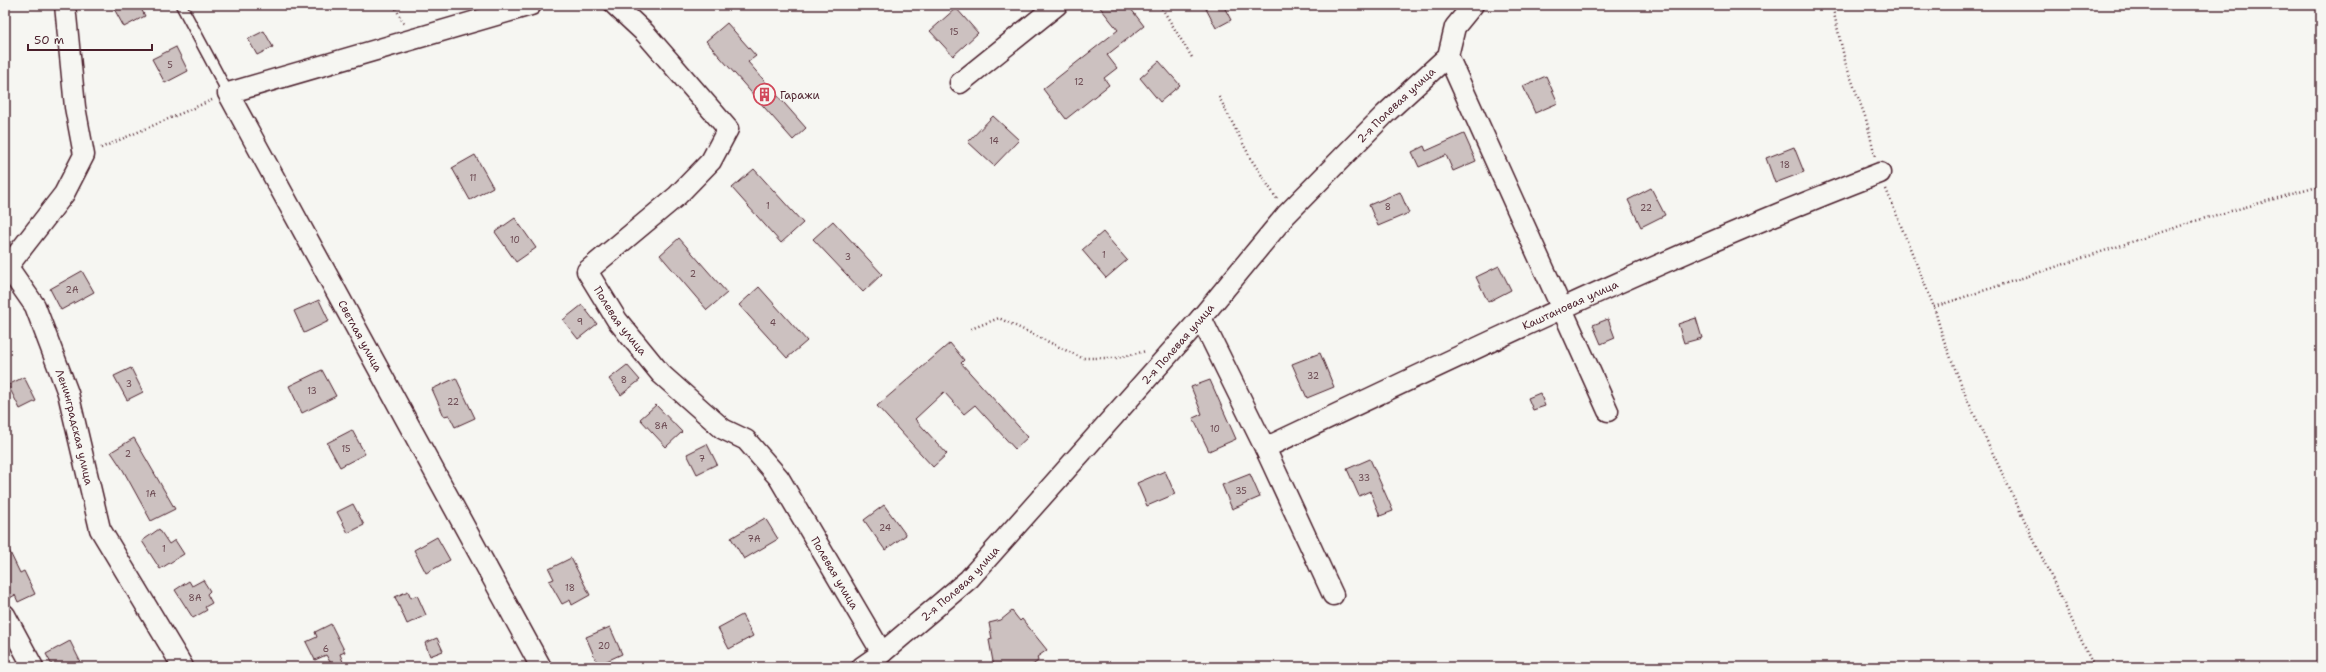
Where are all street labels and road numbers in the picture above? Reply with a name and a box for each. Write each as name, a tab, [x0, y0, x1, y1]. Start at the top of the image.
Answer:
street label: 2-я Полевая улица	[1353, 64, 1439, 146]
street label: Каштановая улица	[1520, 276, 1621, 333]
street label: Полевая улица	[591, 283, 650, 358]
street label: Светлая улица	[335, 297, 386, 374]
street label: 2-я Полевая улица	[1138, 300, 1218, 388]
street label: Ленинградская улица	[52, 367, 97, 487]
street label: Полевая улица	[808, 534, 862, 612]
street label: 2-я Полевая улица	[918, 543, 1003, 624]

